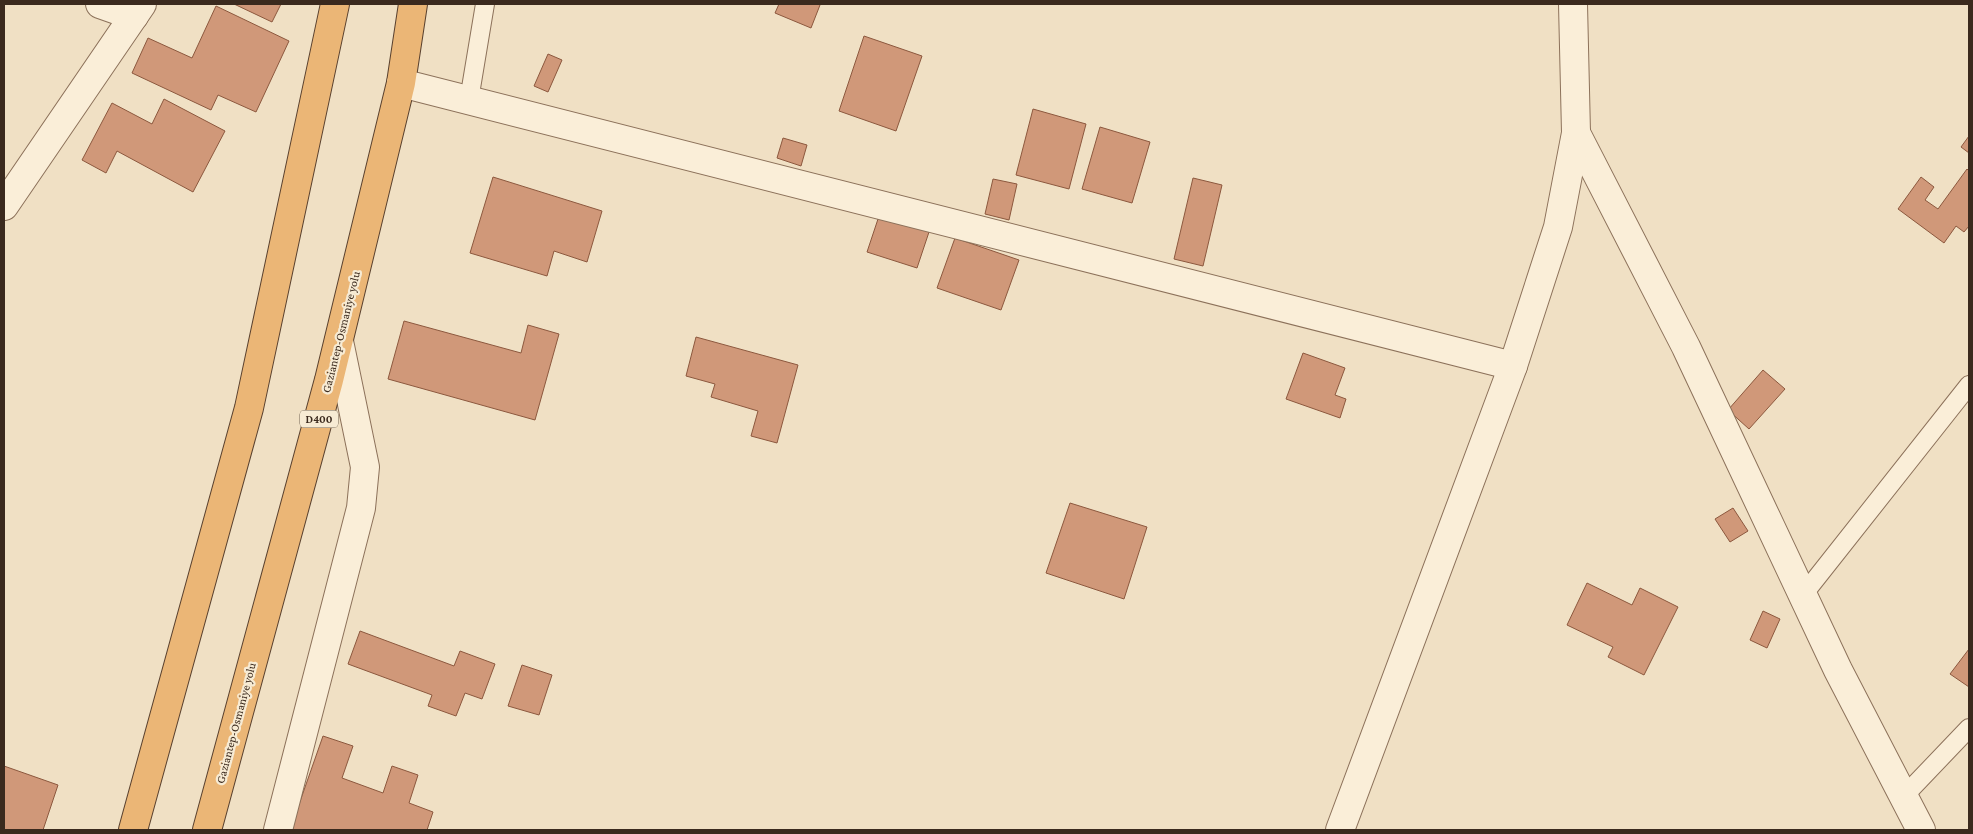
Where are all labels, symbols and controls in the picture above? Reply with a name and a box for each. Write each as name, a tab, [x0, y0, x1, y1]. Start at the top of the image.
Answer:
street label: Gaziantep-Osmaniye yolu	[319, 269, 363, 394]
road number: D400	[300, 410, 338, 428]
street label: Gaziantep-Osmaniye yolu	[213, 660, 259, 785]

